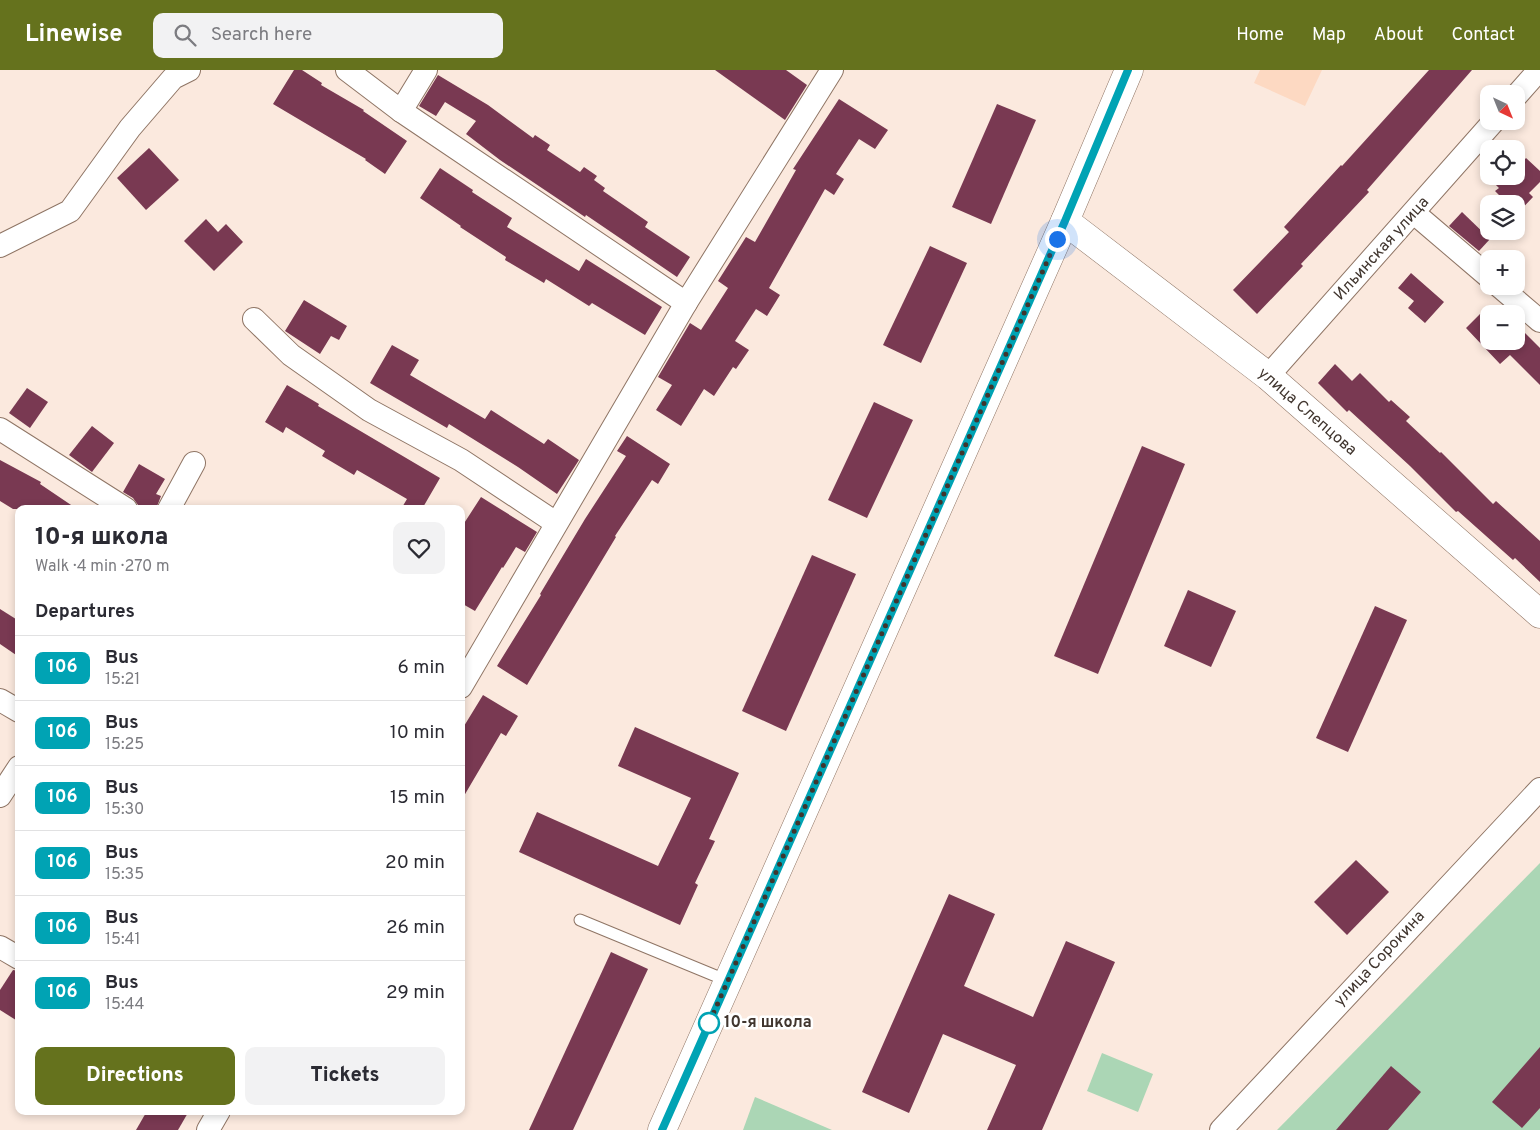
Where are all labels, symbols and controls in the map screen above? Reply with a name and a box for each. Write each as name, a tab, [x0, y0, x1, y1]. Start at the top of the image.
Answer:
search box	[153, 13, 503, 58]
text: Linewise	[25, 20, 123, 50]
icon: search	[171, 21, 199, 49]
text: Search here	[211, 23, 312, 47]
text: Home	[1236, 24, 1284, 47]
text: Map	[1312, 24, 1346, 47]
text: About	[1374, 24, 1423, 47]
text: Contact	[1451, 24, 1515, 47]
north arrow	[1480, 85, 1525, 130]
map controls	[1480, 85, 1525, 350]
button: locate	[1480, 140, 1525, 185]
street label: Ильинская улица	[1330, 193, 1434, 305]
button: layers	[1480, 195, 1525, 240]
your location	[1045, 227, 1070, 252]
button: +	[1480, 250, 1525, 295]
button: −	[1480, 305, 1525, 350]
street label: улица Слепцова	[1253, 364, 1361, 460]
button: heart	[393, 522, 445, 574]
text: 10-я школа	[35, 523, 168, 553]
text: Walk · 4 min · 270 m	[35, 557, 170, 577]
text: Departures	[35, 600, 135, 624]
text: Bus	[105, 646, 139, 670]
text: 106	[47, 656, 78, 679]
text: 6 min	[398, 656, 445, 680]
text: 15:21	[105, 670, 140, 690]
text: Bus	[105, 711, 139, 735]
text: 106	[47, 721, 78, 744]
text: 10 min	[390, 721, 445, 745]
text: 15:25	[105, 735, 144, 755]
text: Bus	[105, 776, 139, 800]
text: 106	[47, 786, 78, 809]
text: 15 min	[390, 786, 445, 810]
text: 15:30	[105, 800, 144, 820]
text: Bus	[105, 841, 139, 865]
text: 106	[47, 851, 78, 874]
text: 20 min	[385, 851, 445, 875]
text: 15:35	[105, 865, 144, 885]
text: Bus	[105, 906, 139, 930]
street label: улица Сорокина	[1330, 907, 1430, 1011]
text: 106	[47, 916, 78, 939]
text: 26 min	[386, 916, 445, 940]
text: 15:41	[105, 930, 140, 950]
text: Bus	[105, 971, 139, 995]
text: 106	[47, 981, 78, 1004]
text: 29 min	[386, 981, 445, 1005]
text: 15:44	[105, 995, 144, 1015]
marker: 10-я школа	[698, 1012, 720, 1034]
place label: 10-я школа	[724, 1013, 812, 1033]
button: Directions	[35, 1047, 235, 1105]
button: Tickets	[245, 1047, 445, 1105]

